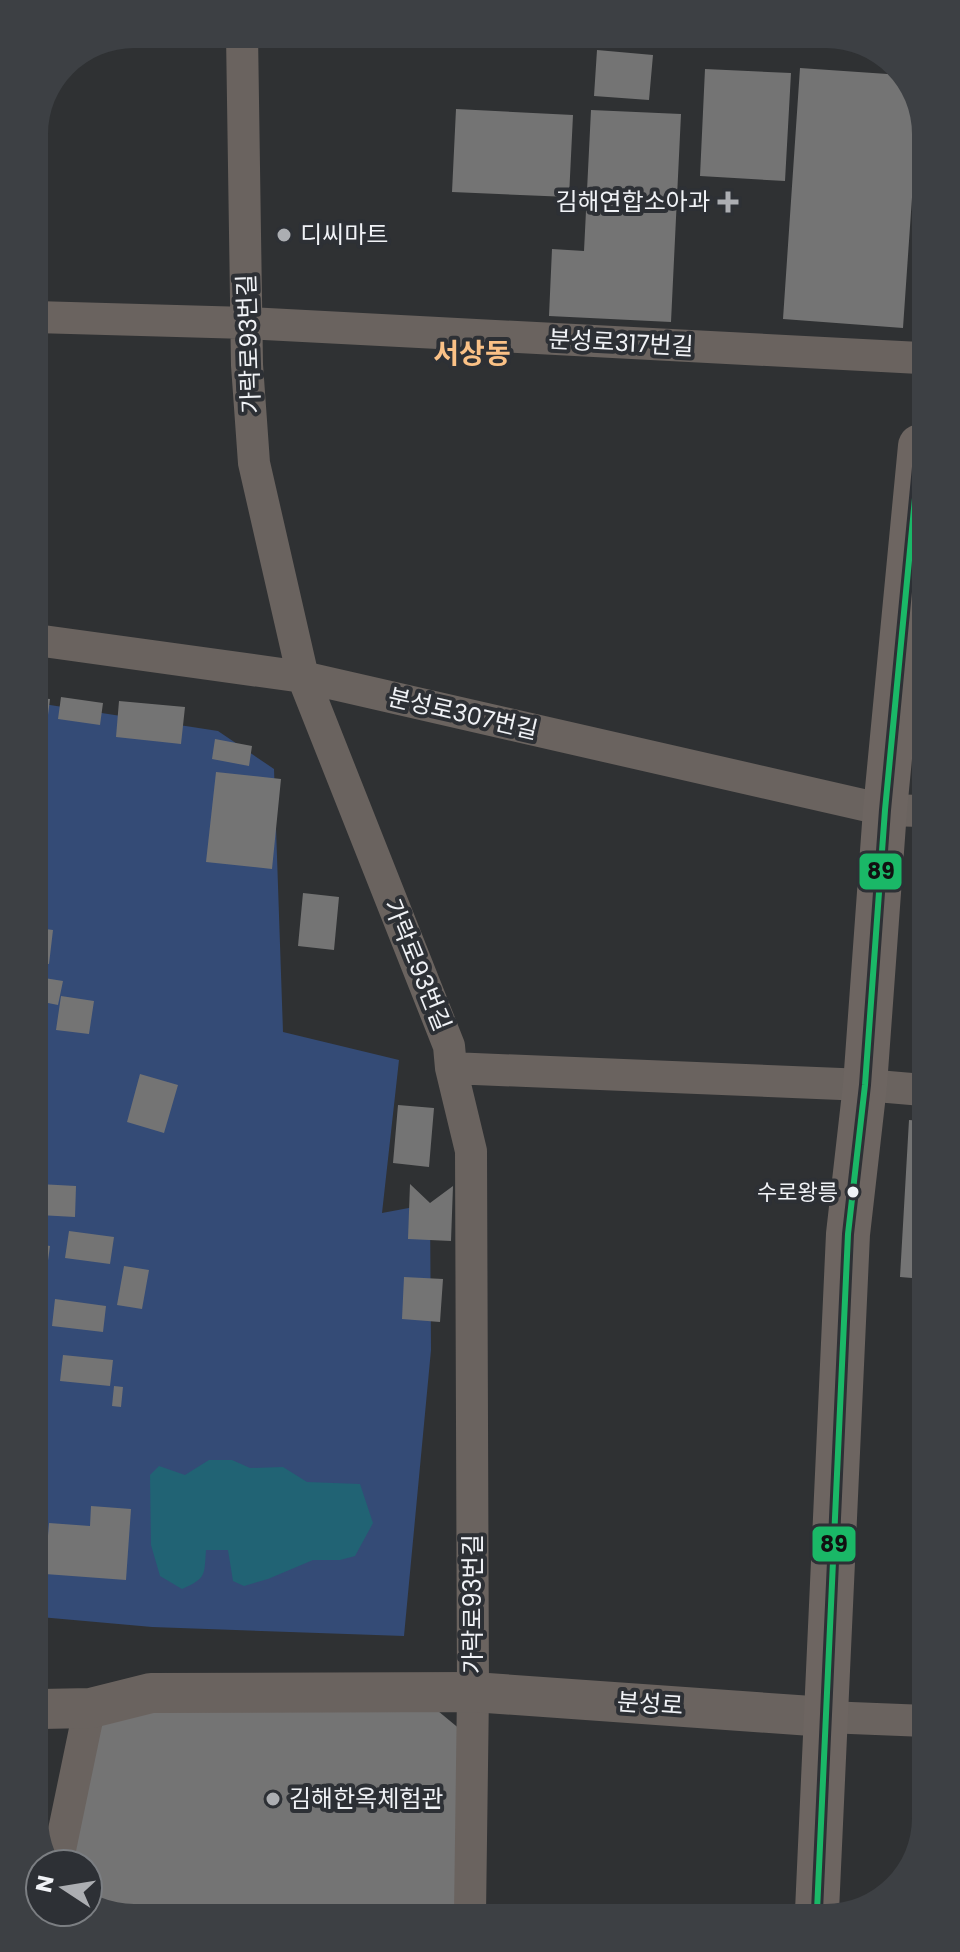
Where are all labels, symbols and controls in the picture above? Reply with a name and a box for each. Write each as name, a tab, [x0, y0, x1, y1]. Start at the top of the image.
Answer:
place label: 김해연합소아과	[555, 185, 710, 218]
marker: 김해연합소아과	[717, 191, 739, 213]
place label: 디씨마트	[300, 218, 388, 251]
marker: 디씨마트	[275, 226, 293, 244]
street label: 가락로93번길	[230, 274, 267, 414]
street label: 분성로317번길	[548, 322, 694, 363]
district label: 서상동	[433, 334, 511, 373]
street label: 분성로307번길	[385, 680, 541, 747]
line badge: 89	[858, 852, 903, 891]
text: 89	[867, 856, 895, 887]
street label: 가락로93번길	[376, 894, 459, 1036]
place label: 수로왕릉	[757, 1177, 838, 1208]
marker: 수로왕릉	[845, 1184, 861, 1200]
line badge: 89	[811, 1525, 857, 1563]
text: 89	[820, 1529, 848, 1560]
street label: 가락로93번길	[456, 1534, 489, 1674]
street label: 분성로	[616, 1685, 684, 1722]
place label: 김해한옥체험관	[289, 1782, 444, 1815]
marker: 김해한옥체험관	[264, 1790, 282, 1808]
north arrow	[24, 1848, 104, 1928]
text: N	[28, 1873, 62, 1895]

